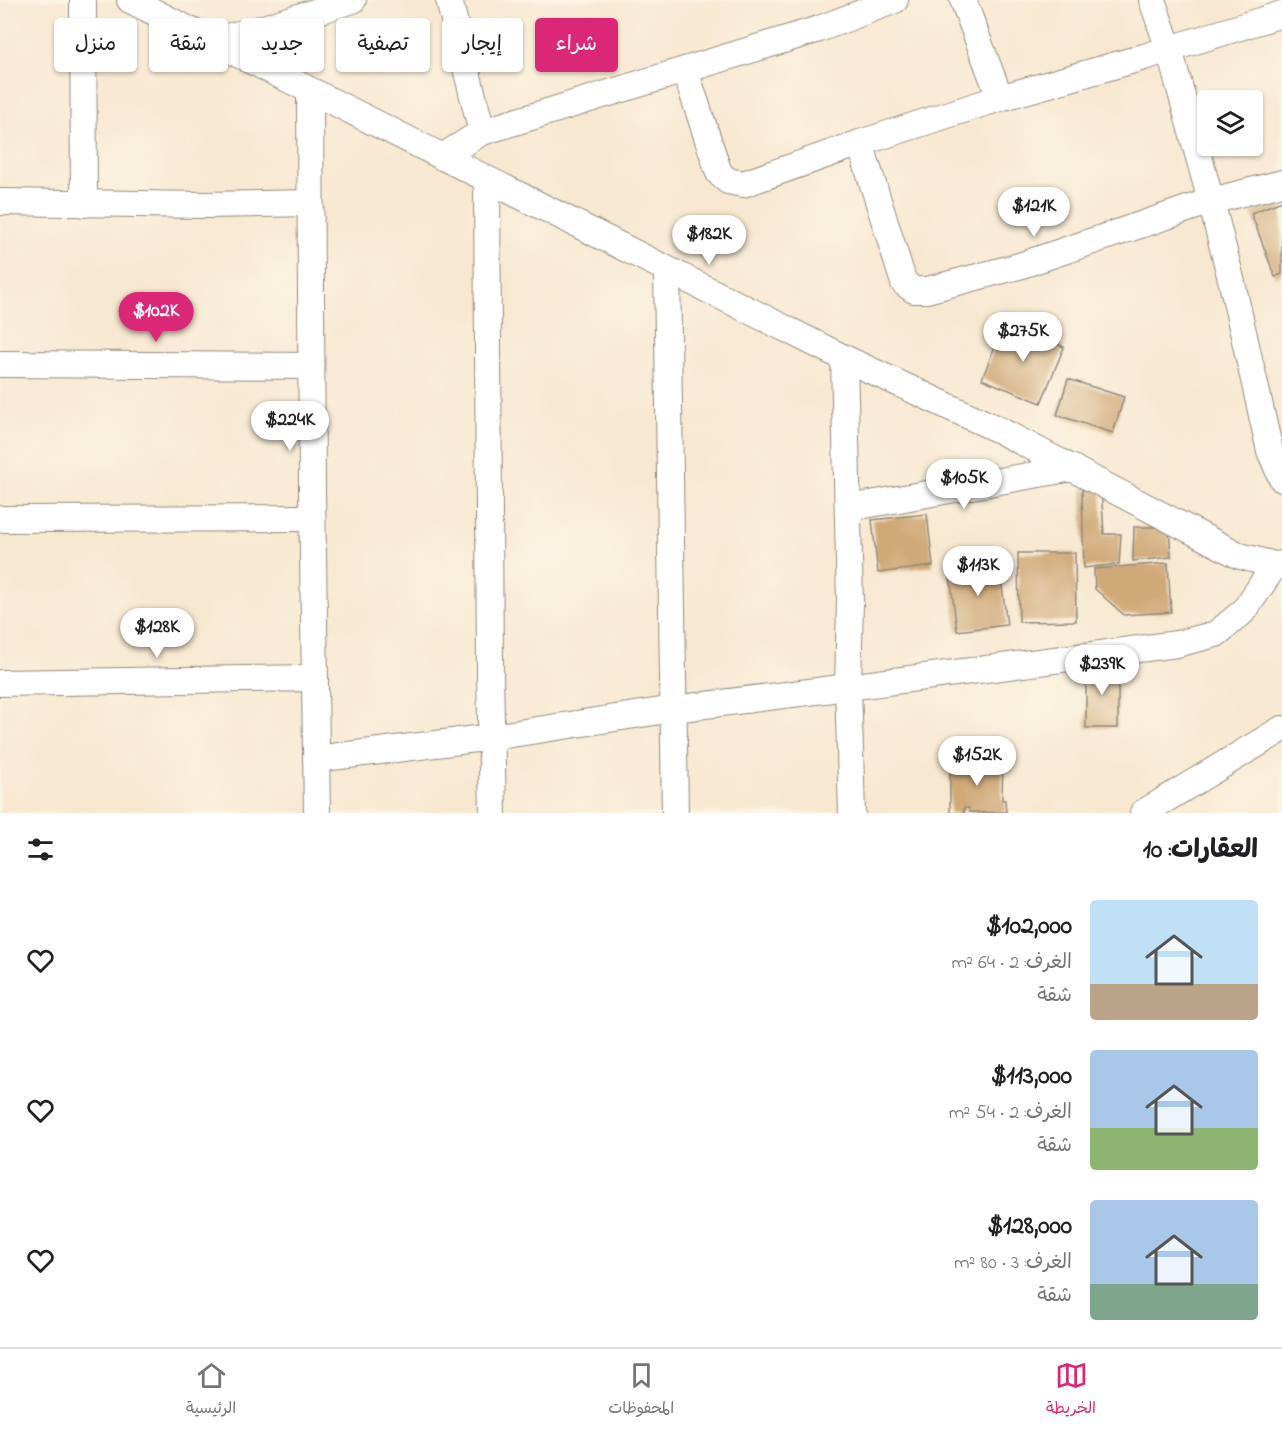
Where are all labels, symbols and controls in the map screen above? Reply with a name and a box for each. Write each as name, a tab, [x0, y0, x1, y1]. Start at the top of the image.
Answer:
chip: منزل	[54, 18, 137, 72]
chip: شقة	[149, 18, 228, 72]
chip: جديد	[240, 18, 324, 72]
chip: تصفية	[336, 18, 430, 72]
chip: إيجار	[442, 18, 523, 72]
chip: شراء	[535, 18, 618, 72]
map controls	[1197, 90, 1263, 156]
button: layers	[1197, 90, 1263, 156]
pin: $121K	[992, 187, 1076, 238]
text: $121K	[1012, 192, 1056, 221]
pin: $182K	[667, 215, 751, 266]
text: $182K	[686, 220, 732, 249]
pin: $102K	[114, 292, 198, 343]
text: $102K	[133, 297, 179, 326]
pin: $275K	[981, 312, 1065, 363]
text: $275K	[997, 317, 1049, 346]
pin: $224K	[248, 401, 332, 452]
text: $224K	[265, 406, 315, 435]
pin: $105K	[922, 459, 1006, 510]
text: $105K	[940, 464, 988, 493]
pin: $113K	[936, 546, 1020, 597]
text: $113K	[957, 551, 999, 580]
pin: $128K	[115, 608, 199, 659]
text: $128K	[134, 613, 180, 642]
pin: $239K	[1060, 645, 1144, 696]
text: $239K	[1079, 650, 1125, 679]
pin: $152K	[935, 736, 1019, 787]
text: $152K	[952, 741, 1002, 770]
text: العقارات: 10	[1143, 832, 1258, 870]
icon: filters	[24, 833, 57, 866]
text: $102,000	[986, 908, 1072, 946]
icon: home	[1138, 924, 1210, 996]
icon: heart	[24, 944, 57, 977]
text: الغرف: 2 · 64 m²	[951, 949, 1072, 978]
text: شقة	[1037, 982, 1072, 1011]
text: $113,000	[991, 1058, 1072, 1096]
icon: home	[1138, 1074, 1210, 1146]
icon: heart	[24, 1094, 57, 1127]
text: الغرف: 2 · 54 m²	[949, 1099, 1072, 1128]
text: شقة	[1037, 1132, 1072, 1161]
text: $128,000	[987, 1208, 1072, 1246]
icon: home	[1138, 1224, 1210, 1296]
icon: heart	[24, 1244, 57, 1277]
text: الغرف: 3 · 80 m²	[954, 1249, 1072, 1278]
text: شقة	[1037, 1282, 1072, 1311]
tab: الرئيسية	[186, 1359, 236, 1422]
tab: المحفوظات	[608, 1359, 674, 1422]
tab: الخريطة	[1046, 1359, 1096, 1422]

